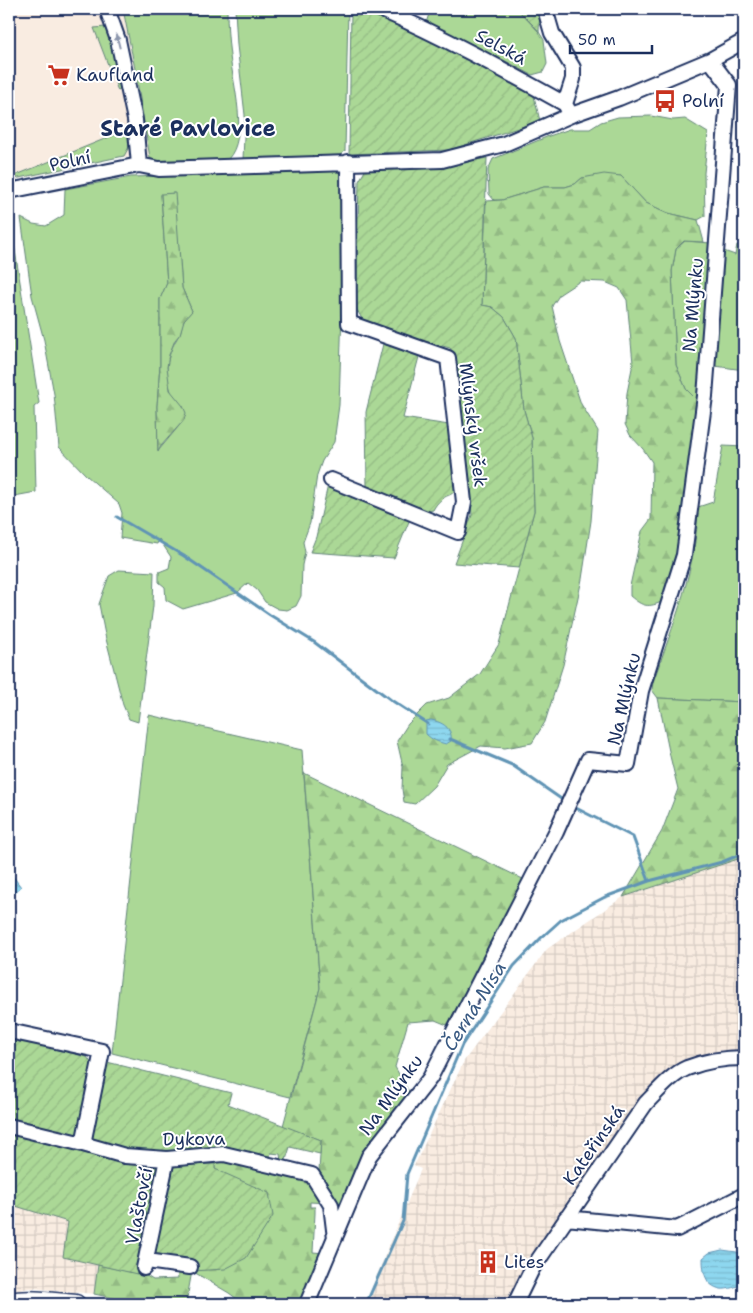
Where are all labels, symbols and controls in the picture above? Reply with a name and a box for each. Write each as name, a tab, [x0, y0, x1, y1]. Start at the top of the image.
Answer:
scale bar	[570, 22, 653, 54]
street label: Selská	[471, 24, 531, 70]
text: 50 m	[578, 30, 616, 50]
one-way arrow	[114, 33, 122, 48]
supermarket icon: Kaufland	[46, 62, 72, 88]
place label: Kaufland	[76, 63, 154, 87]
bus stop icon: Polní	[652, 88, 678, 114]
place label: Polní	[682, 89, 724, 113]
district label: Staré Pavlovice	[100, 114, 276, 143]
street label: Polní	[47, 145, 93, 177]
street label: Na Mlýnku	[677, 257, 709, 353]
street label: Mlýnský vršek	[453, 362, 493, 488]
street label: Na Mlýnku	[602, 650, 646, 748]
water label: Černá Nisa	[436, 956, 512, 1056]
street label: Na Mlýnku	[354, 1050, 428, 1140]
street label: Kateřinská	[558, 1100, 630, 1190]
street label: Dykova	[162, 1126, 226, 1152]
street label: Vlaštovčí	[120, 1165, 158, 1247]
building icon: Lites	[475, 1249, 501, 1275]
place label: Lites	[504, 1250, 545, 1274]

